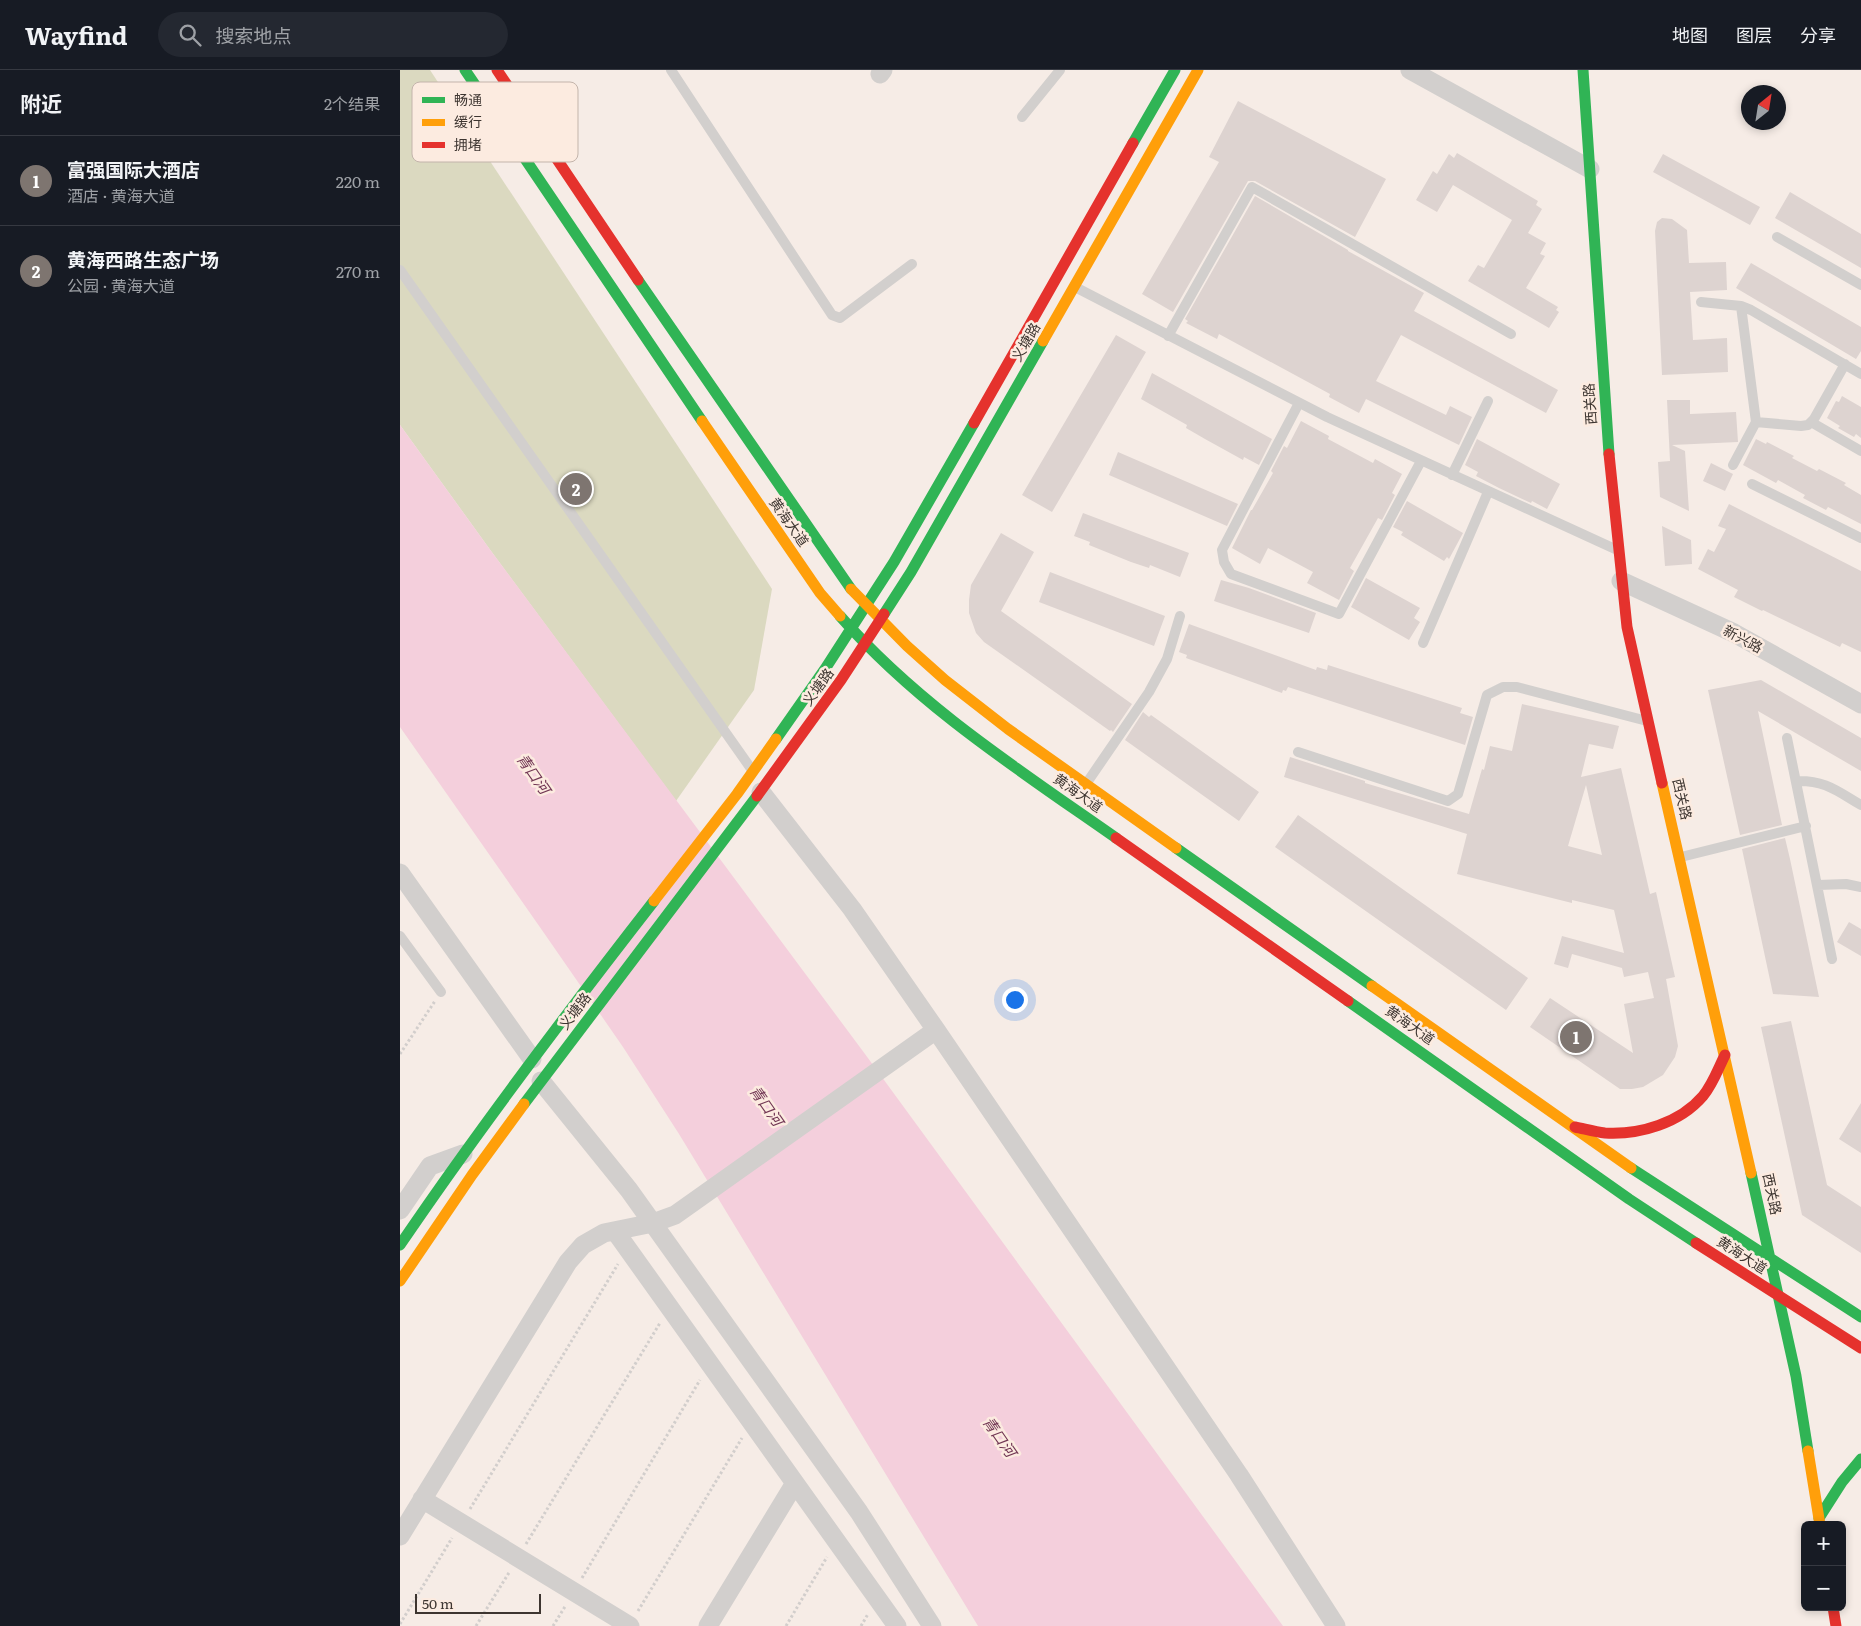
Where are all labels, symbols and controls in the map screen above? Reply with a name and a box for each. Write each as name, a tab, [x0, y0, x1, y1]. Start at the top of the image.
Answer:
search box	[158, 12, 508, 57]
text: Wayfind	[25, 17, 128, 52]
icon: search	[176, 21, 204, 49]
text: 搜索地点	[216, 21, 292, 49]
text: 地图	[1672, 21, 1708, 48]
text: 图层	[1736, 21, 1772, 48]
text: 分享	[1800, 21, 1836, 48]
legend	[412, 82, 578, 162]
north arrow	[1741, 85, 1786, 130]
text: 附近	[20, 87, 62, 118]
text: 畅通	[454, 89, 482, 109]
text: 2个结果	[324, 91, 380, 115]
text: 缓行	[454, 111, 482, 131]
text: 拥堵	[454, 134, 482, 154]
text: 富强国际大酒店	[67, 155, 200, 183]
text: 1	[33, 169, 39, 193]
text: 220 m	[336, 169, 380, 193]
text: 酒店 · 黄海大道	[67, 183, 175, 207]
text: 黄海西路生态广场	[67, 245, 219, 273]
text: 2	[32, 259, 40, 283]
text: 270 m	[336, 259, 380, 283]
text: 公园 · 黄海大道	[67, 273, 175, 297]
street label: 义塘路	[1006, 318, 1044, 365]
street label: 西关路	[1578, 382, 1600, 426]
pin: 2	[560, 470, 592, 508]
street label: 黄海大道	[766, 493, 814, 550]
street label: 新兴路	[1720, 619, 1767, 657]
street label: 义塘路	[797, 664, 838, 709]
water label: 青口河	[512, 748, 558, 801]
street label: 黄海大道	[1050, 768, 1107, 816]
street label: 西关路	[1669, 776, 1697, 821]
your location	[1002, 987, 1028, 1013]
street label: 义塘路	[554, 988, 595, 1033]
street label: 黄海大道	[1382, 1000, 1439, 1048]
pin: 1	[1560, 1018, 1592, 1056]
water label: 青口河	[745, 1080, 791, 1133]
street label: 西关路	[1759, 1171, 1787, 1216]
street label: 黄海大道	[1714, 1231, 1771, 1278]
water label: 青口河	[978, 1411, 1024, 1464]
map controls	[1801, 1521, 1846, 1611]
button: +	[1801, 1521, 1846, 1566]
button: −	[1801, 1566, 1846, 1611]
scale bar	[415, 1591, 541, 1614]
text: 50 m	[422, 1593, 454, 1613]

